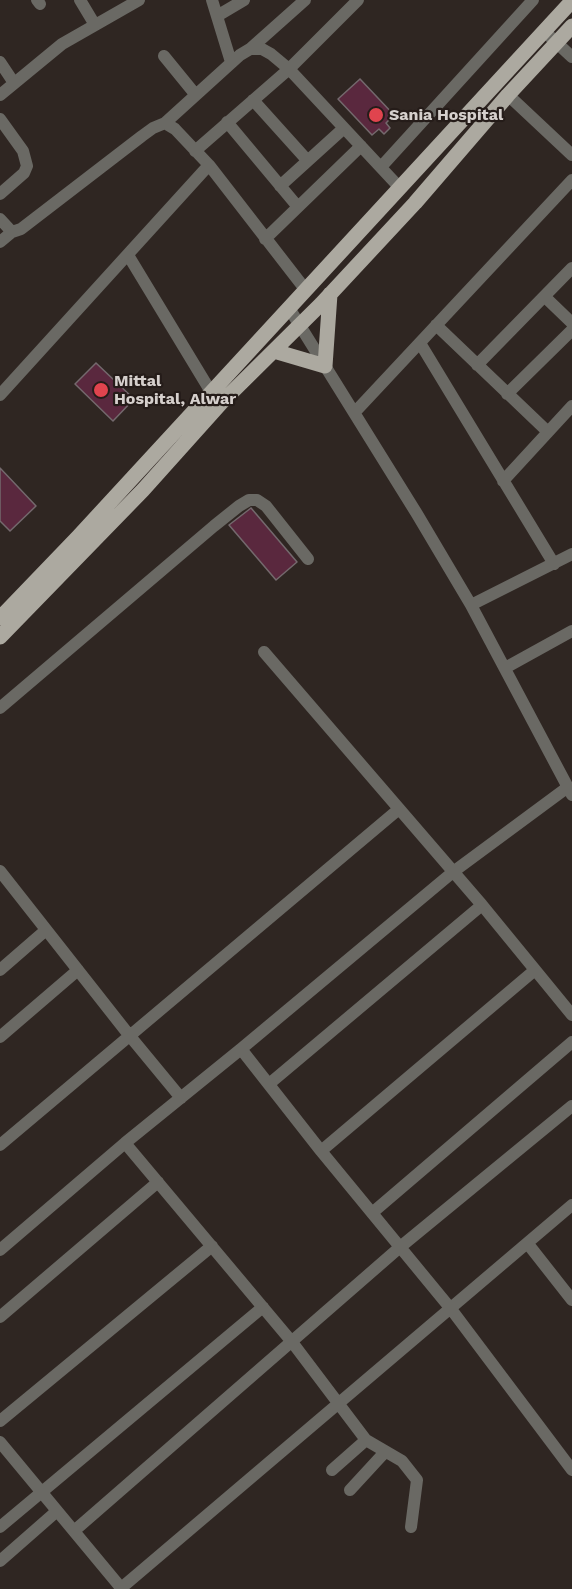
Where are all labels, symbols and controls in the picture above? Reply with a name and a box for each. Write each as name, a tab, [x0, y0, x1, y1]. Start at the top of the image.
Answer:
place label: Sania Hospital	[389, 105, 503, 125]
marker: Sania Hospital	[367, 106, 385, 124]
place label: Mittal Hospital, Alwar	[114, 371, 236, 409]
marker: Mittal Hospital, Alwar	[92, 381, 110, 399]

